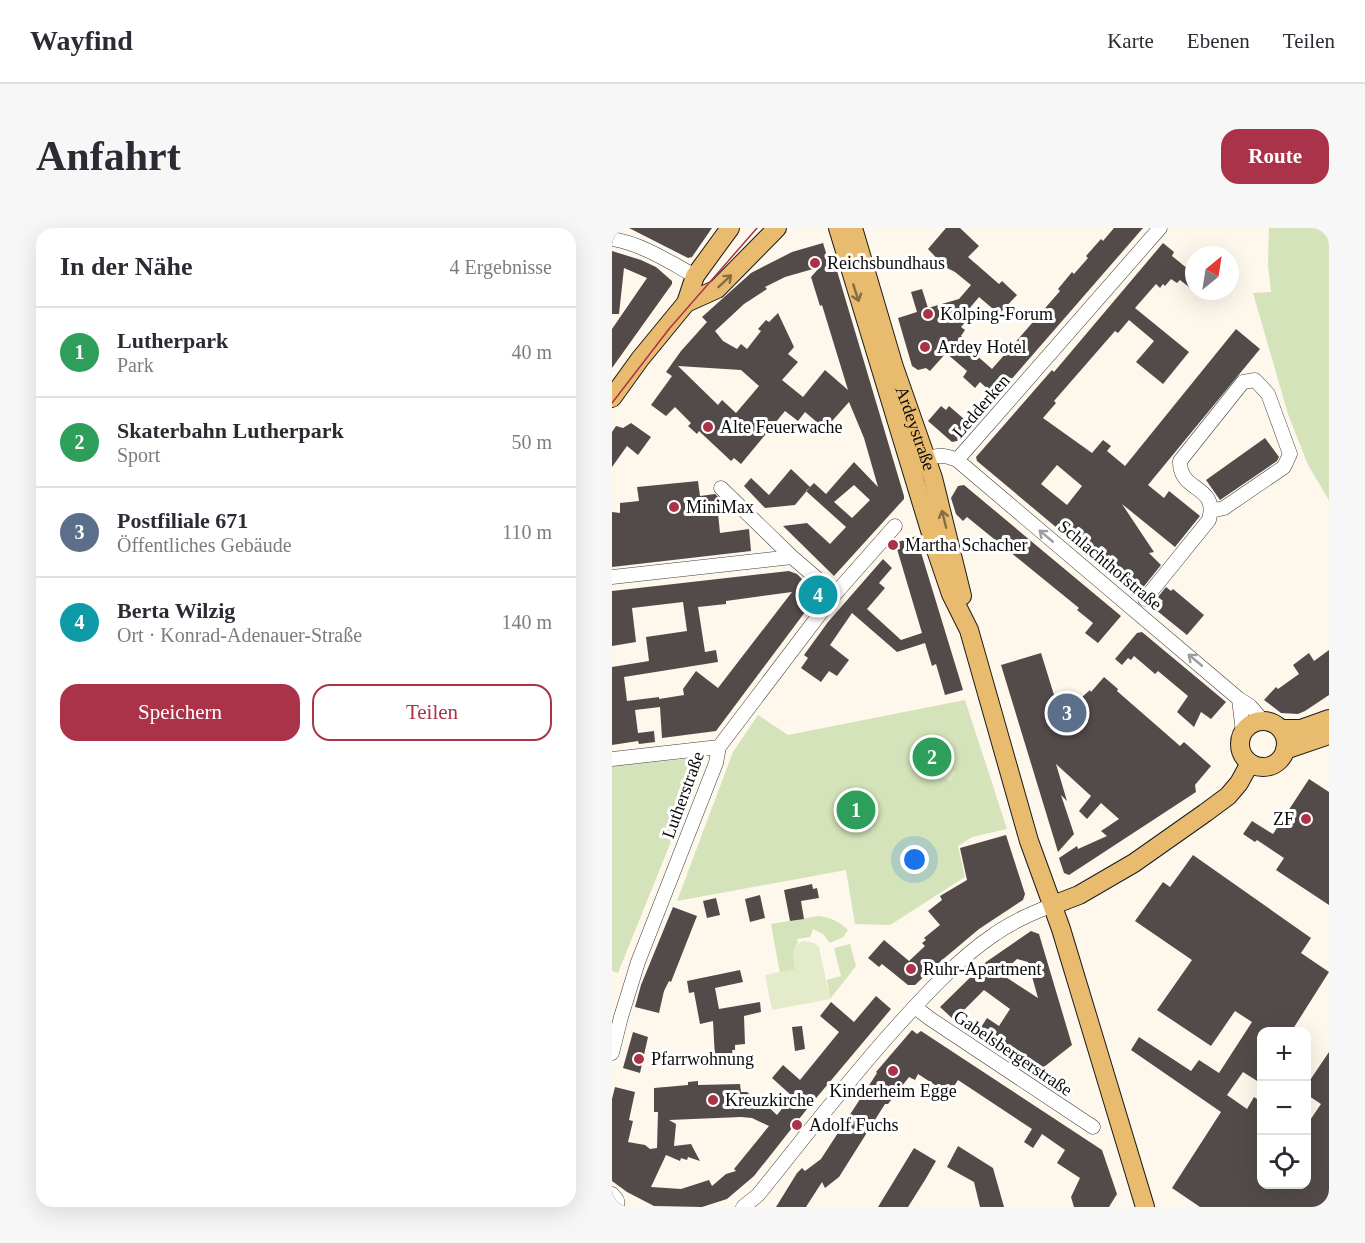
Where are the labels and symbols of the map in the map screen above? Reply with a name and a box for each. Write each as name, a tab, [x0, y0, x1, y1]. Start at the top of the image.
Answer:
north arrow	[1185, 246, 1239, 300]
place label: Reichsbundhaus	[827, 253, 945, 273]
marker: Reichsbundhaus	[808, 256, 822, 270]
one-way arrow	[717, 274, 732, 289]
one-way arrow	[851, 283, 862, 302]
place label: Kolping-Forum	[940, 304, 1053, 324]
marker: Kolping-Forum	[921, 307, 935, 321]
place label: Ardey Hotel	[937, 337, 1026, 357]
marker: Ardey Hotel	[918, 340, 932, 354]
street label: Ledderken	[948, 370, 1014, 442]
street label: Ardeystraße	[892, 384, 940, 473]
place label: Alte Feuerwache	[720, 417, 842, 437]
marker: Alte Feuerwache	[701, 420, 715, 434]
place label: MiniMax	[686, 497, 754, 517]
marker: MiniMax	[667, 500, 681, 514]
one-way arrow	[937, 509, 949, 528]
street label: Schlachthofstraße	[1054, 516, 1166, 614]
one-way arrow	[1039, 529, 1054, 543]
place label: Martha Schacher	[905, 535, 1027, 555]
marker: Martha Schacher	[886, 538, 900, 552]
pin: 4	[798, 572, 838, 617]
one-way arrow	[1187, 654, 1203, 667]
pin: 3	[1048, 690, 1086, 736]
pin: 2	[912, 734, 952, 780]
street label: Lutherstraße	[658, 749, 708, 841]
pin: 1	[836, 788, 876, 832]
place label: ZF	[1273, 809, 1294, 829]
marker: ZF	[1299, 812, 1313, 826]
your location	[900, 845, 929, 874]
place label: Ruhr-Apartment	[923, 959, 1042, 979]
marker: Ruhr-Apartment	[904, 962, 918, 976]
street label: Gabelsbergerstraße	[950, 1006, 1076, 1100]
place label: Pfarrwohnung	[651, 1049, 754, 1069]
marker: Pfarrwohnung	[632, 1052, 646, 1066]
marker: Kinderheim Egge	[886, 1064, 900, 1078]
place label: Kinderheim Egge	[829, 1081, 957, 1101]
place label: Kreuzkirche	[725, 1090, 814, 1110]
marker: Kreuzkirche	[706, 1093, 720, 1107]
place label: Adolf Fuchs	[809, 1115, 899, 1135]
marker: Adolf Fuchs	[790, 1118, 804, 1132]

